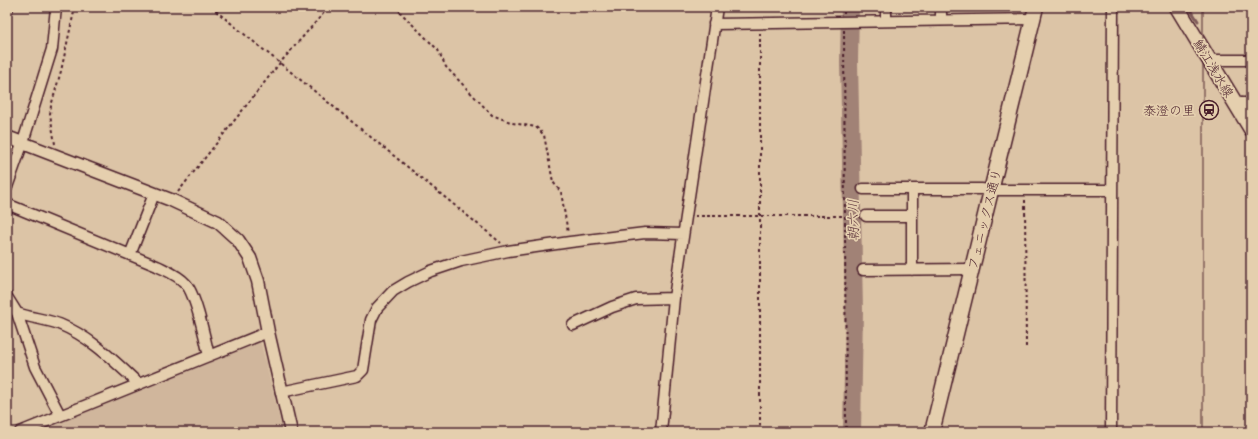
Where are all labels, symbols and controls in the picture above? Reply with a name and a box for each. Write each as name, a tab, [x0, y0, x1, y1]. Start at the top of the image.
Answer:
street label: 鯖江浅水線	[1190, 37, 1237, 101]
station icon: 泰澄の里	[1198, 99, 1220, 121]
place label: 泰澄の里	[1143, 103, 1195, 118]
street label: フェニックス通り	[965, 167, 1004, 271]
water label: 朝六川	[845, 199, 862, 241]

